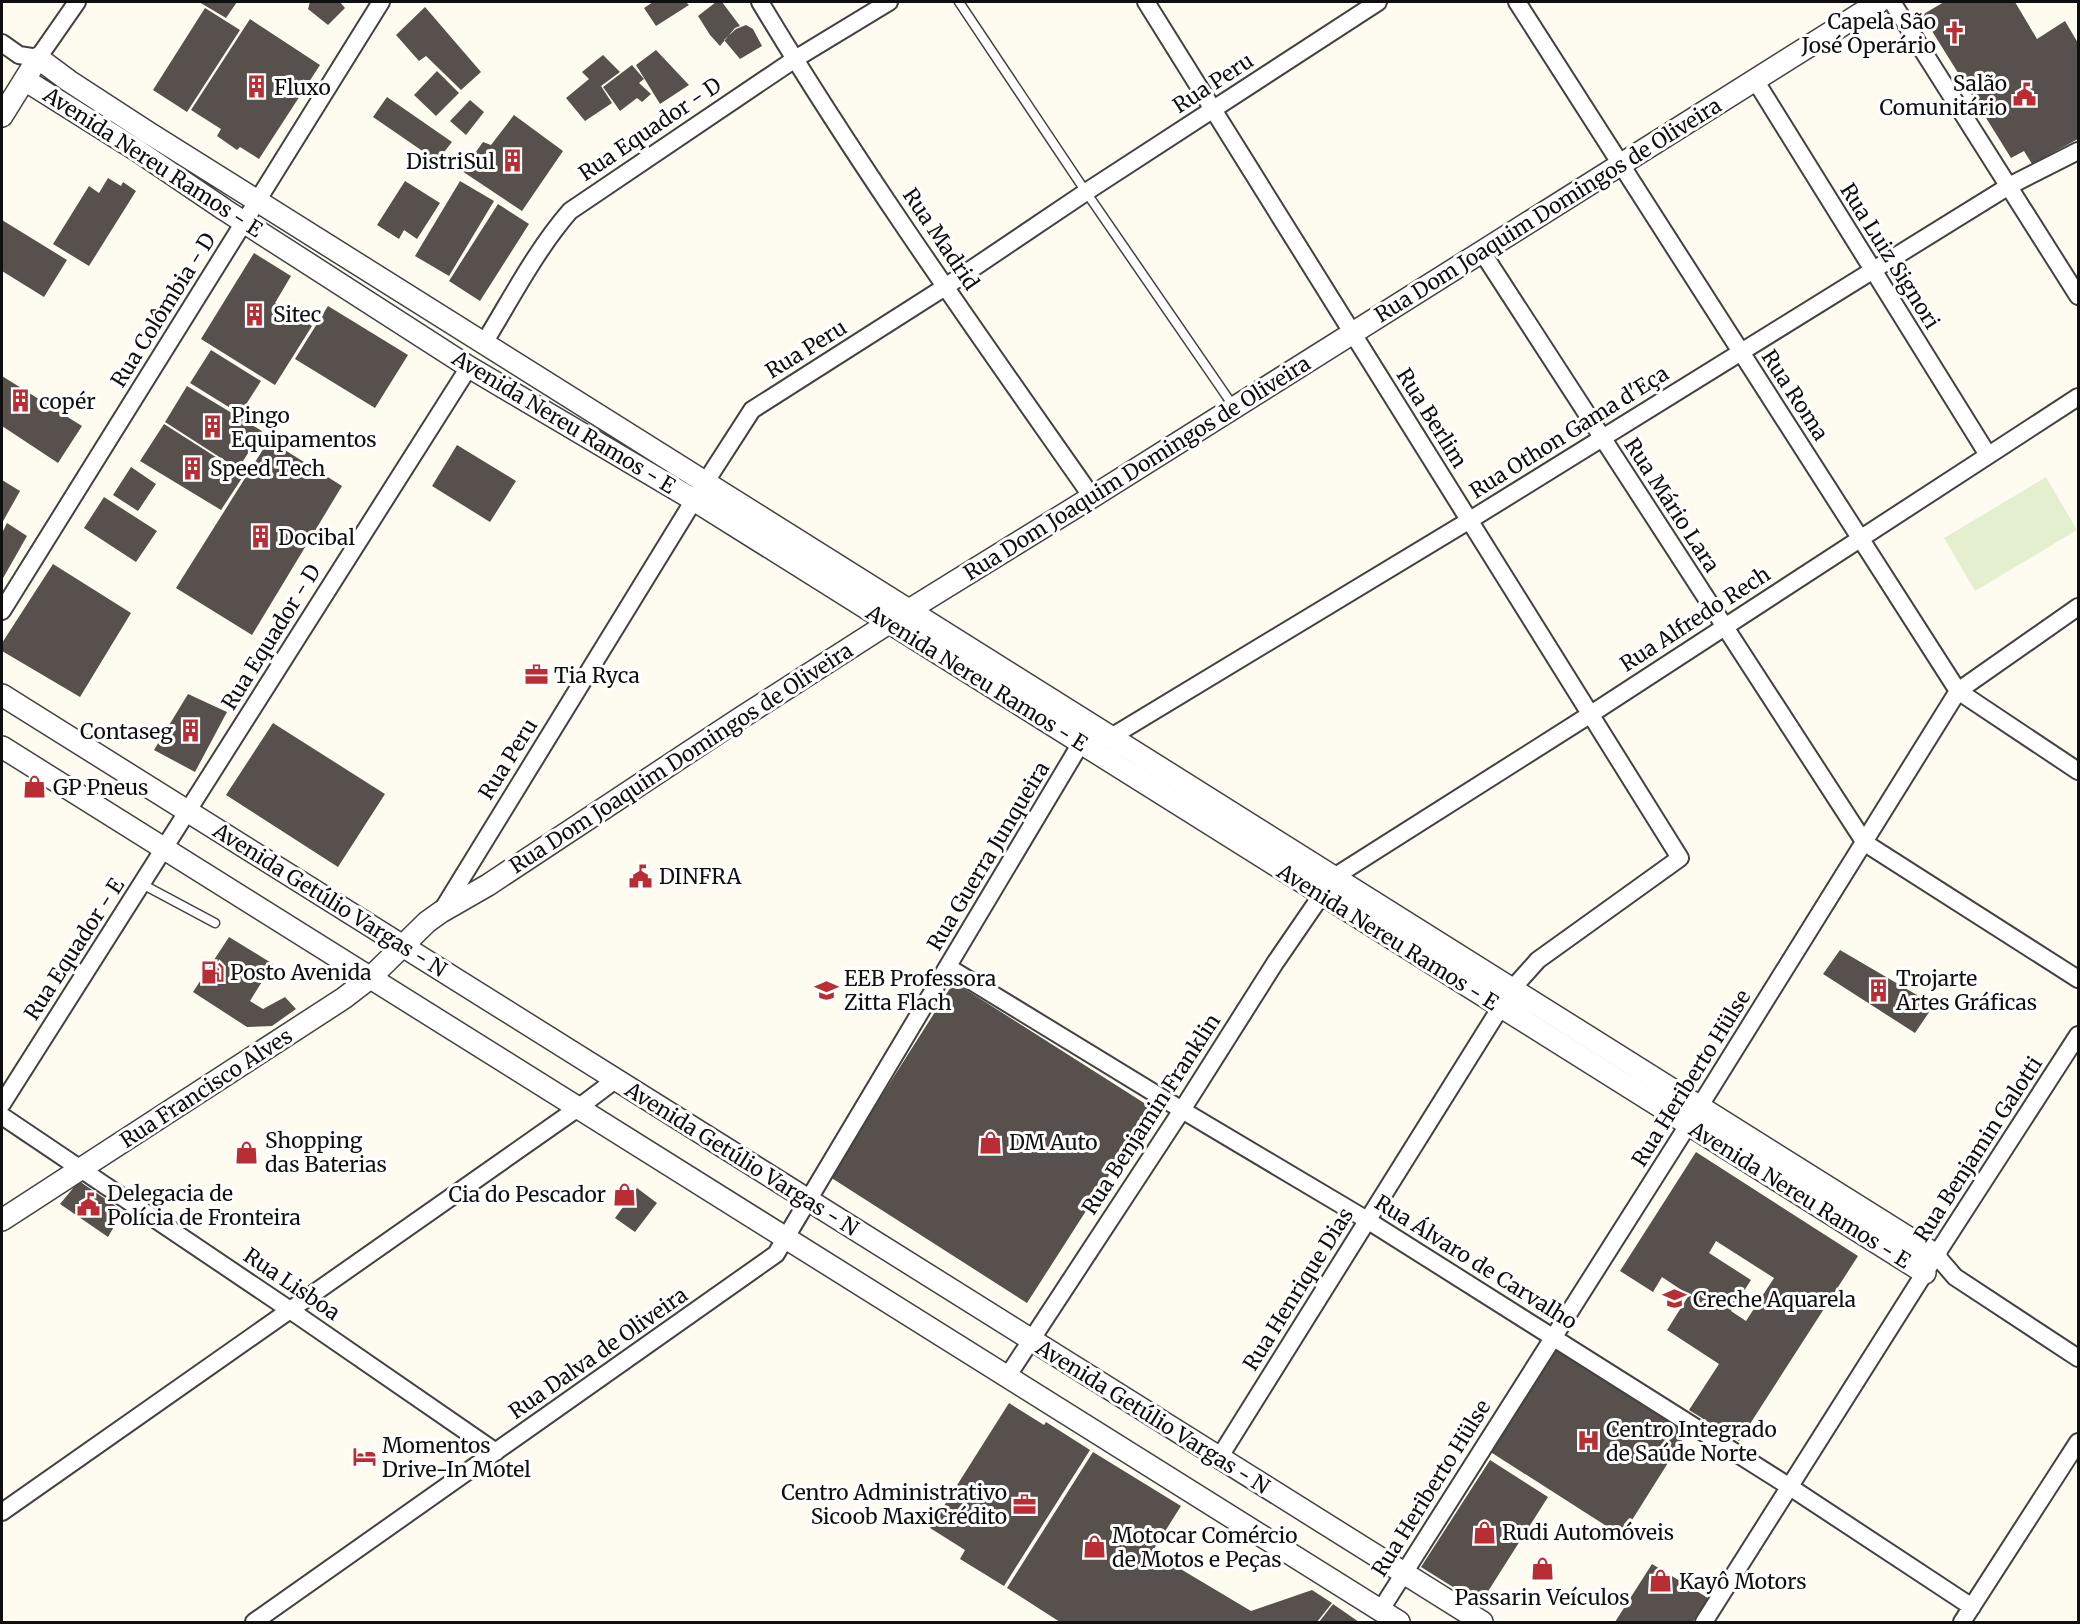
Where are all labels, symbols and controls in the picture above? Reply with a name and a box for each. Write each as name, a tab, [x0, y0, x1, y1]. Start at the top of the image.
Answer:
place label: Capela São José Operário	[1800, 8, 1936, 59]
church icon: Capela São José Operário	[1941, 20, 1967, 46]
street label: Rua Peru	[1168, 47, 1258, 119]
place label: Salão Comunitário	[1879, 70, 2007, 121]
street label: Rua Equador - D	[573, 71, 727, 187]
building icon: Fluxo	[243, 74, 269, 100]
place label: Fluxo	[274, 74, 331, 101]
street label: Avenida Nereu Ramos - E	[38, 80, 268, 243]
public building icon: Salão Comunitário	[2012, 82, 2038, 108]
street label: Rua Dom Joaquim Domingos de Oliveira	[1370, 92, 1726, 328]
place label: DistriSul	[406, 148, 495, 175]
building icon: DistriSul	[500, 148, 526, 174]
street label: Rua Luiz Signori	[1834, 178, 1946, 334]
street label: Rua Madrid	[897, 183, 985, 295]
street label: Rua Colômbia - D	[105, 228, 221, 392]
building icon: Sitec	[242, 301, 268, 327]
place label: Sitec	[273, 301, 321, 328]
street label: Rua Peru	[760, 314, 852, 384]
street label: Avenida Nereu Ramos - E	[447, 344, 681, 500]
street label: Rua Roma	[1756, 345, 1834, 445]
street label: Rua Dom Joaquim Domingos de Oliveira	[959, 350, 1315, 586]
street label: Rua Othon Gama d'Eça	[1465, 360, 1673, 504]
street label: Rua Berlim	[1391, 363, 1473, 473]
building icon: copér	[8, 388, 34, 414]
place label: copér	[39, 388, 96, 415]
place label: Pingo Equipamentos	[231, 402, 377, 453]
building icon: Pingo Equipamentos	[200, 414, 226, 440]
street label: Rua Mário Lara	[1619, 433, 1725, 577]
building icon: Speed Tech	[179, 455, 205, 481]
place label: Speed Tech	[210, 455, 325, 482]
building icon: Docibal	[247, 524, 273, 550]
place label: Docibal	[278, 524, 355, 551]
street label: Rua Equador - D	[215, 559, 327, 715]
street label: Rua Alfredo Rech	[1615, 560, 1775, 678]
street label: Avenida Nereu Ramos - E	[861, 598, 1093, 758]
street label: Rua Dom Joaquim Domingos de Oliveira	[504, 637, 858, 879]
office icon: Tia Ryca	[523, 662, 549, 688]
place label: Tia Ryca	[554, 662, 640, 689]
street label: Rua Peru	[473, 713, 543, 805]
place label: Contaseg	[80, 718, 173, 745]
building icon: Contaseg	[178, 718, 204, 744]
street label: Rua Guerra Junqueira	[921, 757, 1055, 955]
shop icon: GP Pneus	[22, 774, 48, 800]
place label: GP Pneus	[53, 774, 148, 801]
street label: Avenida Getúlio Vargas - N	[207, 816, 452, 983]
street label: Avenida Nereu Ramos - E	[1272, 857, 1504, 1017]
public building icon: DINFRA	[628, 863, 654, 889]
place label: DINFRA	[659, 863, 742, 890]
street label: Rua Equador - E	[18, 872, 130, 1025]
fuel station icon: Posto Avenida	[199, 959, 225, 985]
place label: Posto Avenida	[230, 959, 372, 986]
place label: EEB Professora Zitta Flach	[844, 965, 996, 1016]
place label: Trojarte Artes Gráficas	[1895, 965, 2037, 1016]
school or university icon: EEB Professora Zitta Flach	[813, 977, 839, 1003]
building icon: Trojarte Artes Gráficas	[1865, 977, 1891, 1003]
street label: Rua Heriberto Hülse	[1626, 985, 1756, 1171]
street label: Rua Benjamin Franklin	[1076, 1008, 1226, 1219]
street label: Rua Francisco Alves	[115, 1022, 297, 1154]
street label: Rua Benjamin Galotti	[1908, 1051, 2048, 1247]
street label: Avenida Getúlio Vargas - N	[619, 1075, 864, 1242]
street label: Avenida Nereu Ramos - E	[1684, 1115, 1916, 1275]
place label: Shopping das Baterias	[265, 1127, 387, 1178]
shop icon: DM Auto	[978, 1129, 1004, 1155]
place label: DM Auto	[1009, 1129, 1097, 1156]
shop icon: Shopping das Baterias	[234, 1139, 260, 1165]
place label: Delegacia de Polícia de Fronteira	[107, 1180, 301, 1231]
place label: Cia do Pescador	[449, 1181, 606, 1208]
shop icon: Cia do Pescador	[611, 1181, 637, 1207]
street label: Rua Álvaro de Carvalho	[1370, 1188, 1583, 1335]
public building icon: Delegacia de Polícia de Fronteira	[76, 1192, 102, 1218]
street label: Rua Henrique Dias	[1237, 1203, 1359, 1375]
street label: Rua Lisboa	[239, 1242, 345, 1326]
street label: Rua Dalva de Oliveira	[503, 1281, 693, 1425]
school or university icon: Creche Aquarela	[1662, 1286, 1688, 1312]
place label: Creche Aquarela	[1693, 1286, 1856, 1313]
street label: Avenida Getúlio Vargas - N	[1030, 1333, 1275, 1500]
street label: Rua Heriberto Hülse	[1366, 1395, 1496, 1581]
place label: Centro Integrado de Saúde Norte	[1606, 1416, 1777, 1467]
hospital icon: Centro Integrado de Saúde Norte	[1575, 1428, 1601, 1454]
place label: Momentos Drive-In Motel	[382, 1432, 531, 1483]
hotel icon: Momentos Drive-In Motel	[351, 1444, 377, 1470]
place label: Centro Administrativo Sicoob MaxiCrédito	[781, 1479, 1007, 1530]
office icon: Centro Administrativo Sicoob MaxiCrédito	[1012, 1491, 1038, 1517]
shop icon: Rudi Automóveis	[1471, 1519, 1497, 1545]
place label: Rudi Automóveis	[1502, 1519, 1674, 1546]
place label: Motocar Comércio de Motos e Peças	[1112, 1522, 1298, 1573]
shop icon: Motocar Comércio de Motos e Peças	[1081, 1534, 1107, 1560]
shop icon: Passarin Veículos	[1529, 1556, 1555, 1582]
shop icon: Kayô Motors	[1648, 1568, 1674, 1594]
place label: Kayô Motors	[1679, 1568, 1806, 1595]
place label: Passarin Veículos	[1454, 1584, 1630, 1611]

